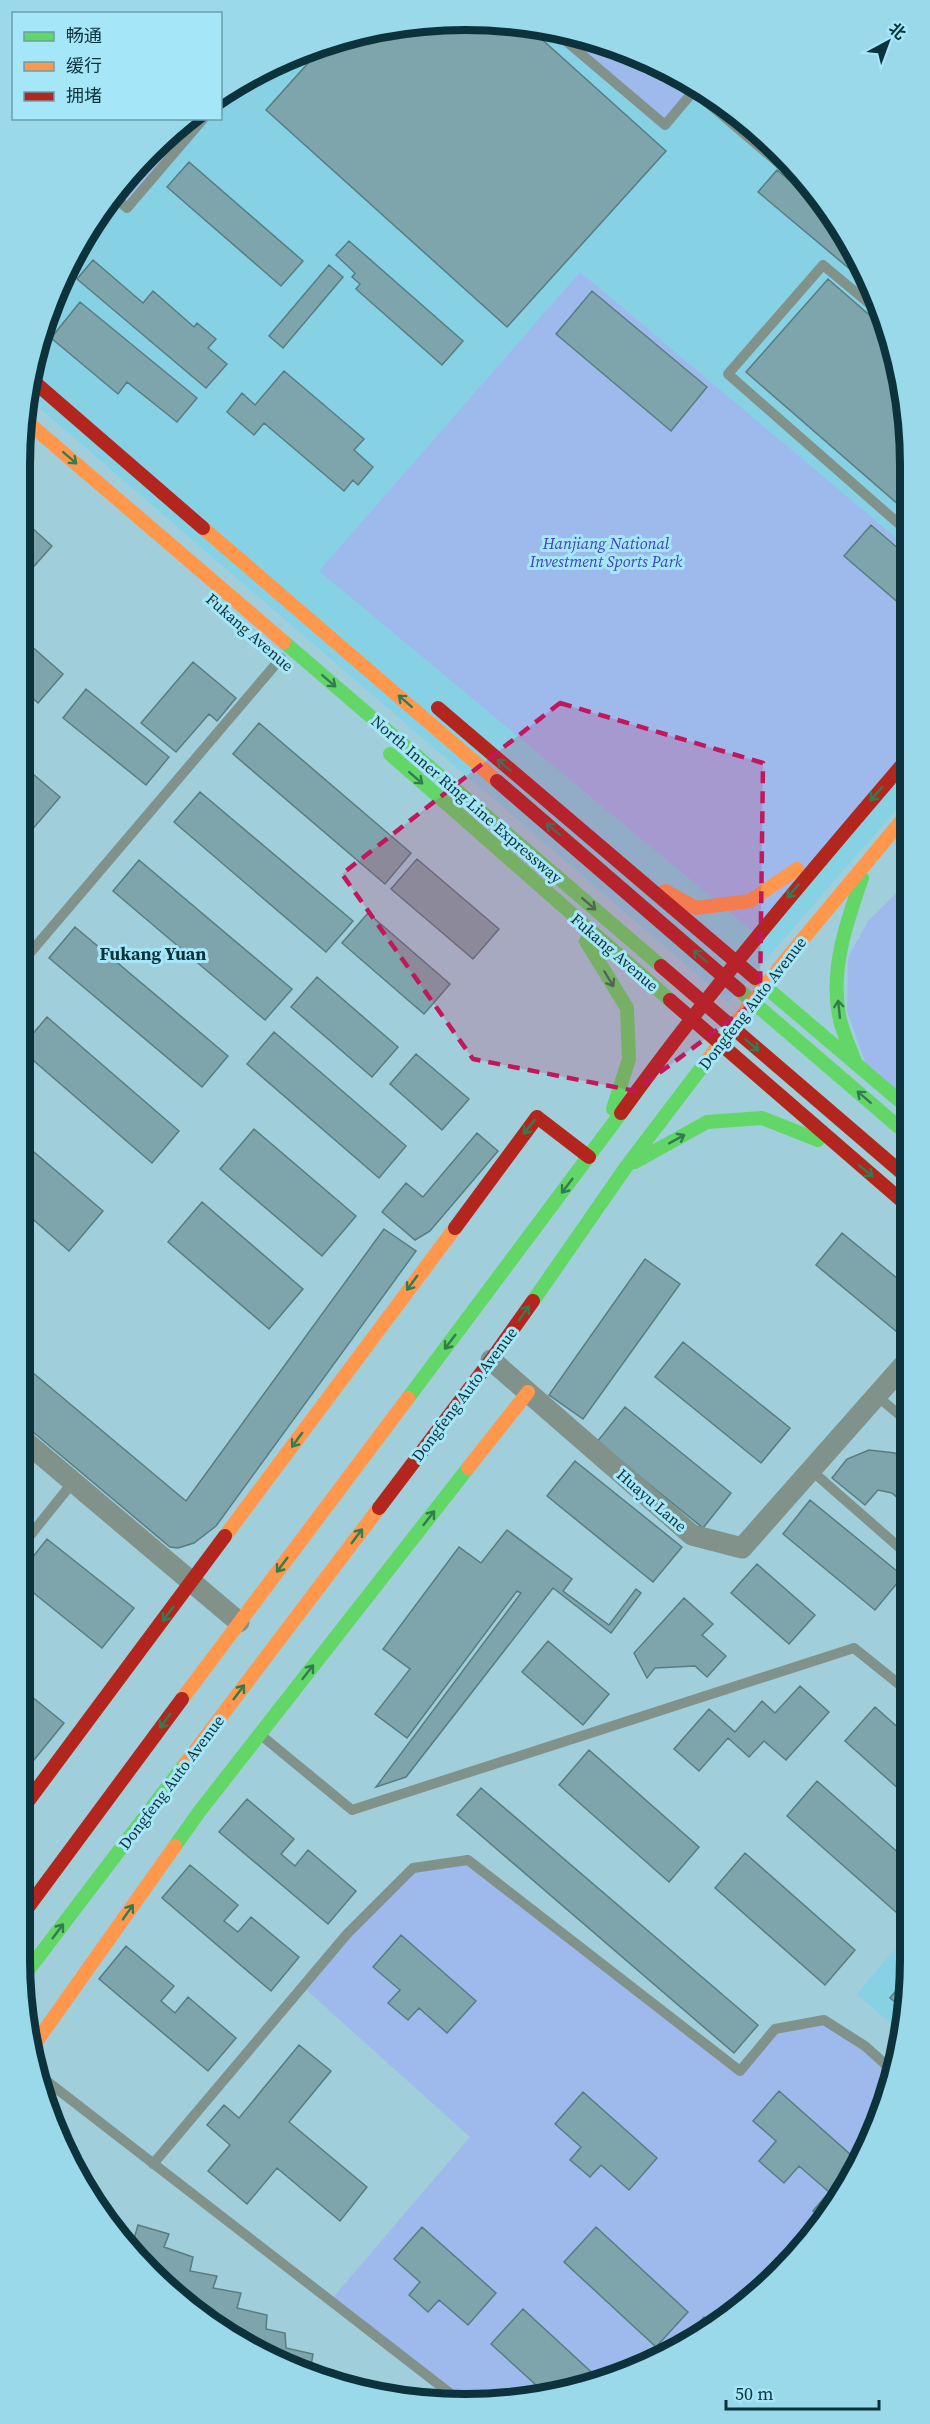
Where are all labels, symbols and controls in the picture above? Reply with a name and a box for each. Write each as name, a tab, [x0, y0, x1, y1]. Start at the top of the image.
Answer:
legend	[12, 12, 222, 120]
north arrow	[858, 12, 918, 72]
text: 北	[885, 17, 911, 44]
text: 畅通	[66, 23, 102, 48]
text: 缓行	[66, 53, 102, 78]
text: 拥堵	[66, 83, 102, 108]
one-way arrow	[62, 451, 77, 465]
park label: Hanjiang National Investment Sports Park	[529, 532, 683, 572]
street label: Fukang Avenue	[202, 588, 298, 676]
one-way arrow	[321, 674, 336, 688]
one-way arrow	[398, 694, 413, 708]
street label: North Inner Ring Line Expressway	[367, 710, 568, 889]
one-way arrow	[497, 758, 512, 772]
one-way arrow	[408, 771, 423, 785]
one-way arrow	[869, 786, 883, 801]
one-way arrow	[546, 822, 561, 836]
one-way arrow	[787, 883, 800, 899]
one-way arrow	[581, 897, 596, 911]
street label: Fukang Avenue	[567, 908, 663, 996]
street label: Dongfeng Auto Avenue	[693, 932, 811, 1074]
district label: Fukang Yuan	[100, 941, 206, 966]
one-way arrow	[693, 949, 708, 963]
one-way arrow	[604, 970, 616, 987]
one-way arrow	[833, 999, 844, 1019]
one-way arrow	[744, 1038, 760, 1051]
one-way arrow	[857, 1090, 872, 1104]
one-way arrow	[522, 1119, 535, 1135]
one-way arrow	[668, 1133, 685, 1145]
one-way arrow	[858, 1164, 874, 1177]
one-way arrow	[561, 1178, 574, 1194]
one-way arrow	[406, 1275, 419, 1291]
one-way arrow	[518, 1305, 530, 1322]
street label: Dongfeng Auto Avenue	[406, 1322, 522, 1466]
one-way arrow	[444, 1333, 456, 1349]
one-way arrow	[290, 1432, 303, 1448]
street label: Huayu Lane	[612, 1463, 692, 1537]
one-way arrow	[422, 1511, 435, 1527]
one-way arrow	[351, 1529, 364, 1545]
one-way arrow	[276, 1556, 288, 1572]
one-way arrow	[162, 1606, 175, 1622]
one-way arrow	[302, 1664, 315, 1680]
one-way arrow	[233, 1684, 246, 1700]
street label: Dongfeng Auto Avenue	[113, 1710, 229, 1854]
one-way arrow	[159, 1712, 172, 1728]
one-way arrow	[122, 1904, 135, 1920]
one-way arrow	[52, 1923, 64, 1939]
scale bar	[726, 2373, 879, 2411]
text: 50 m	[735, 2381, 773, 2406]

